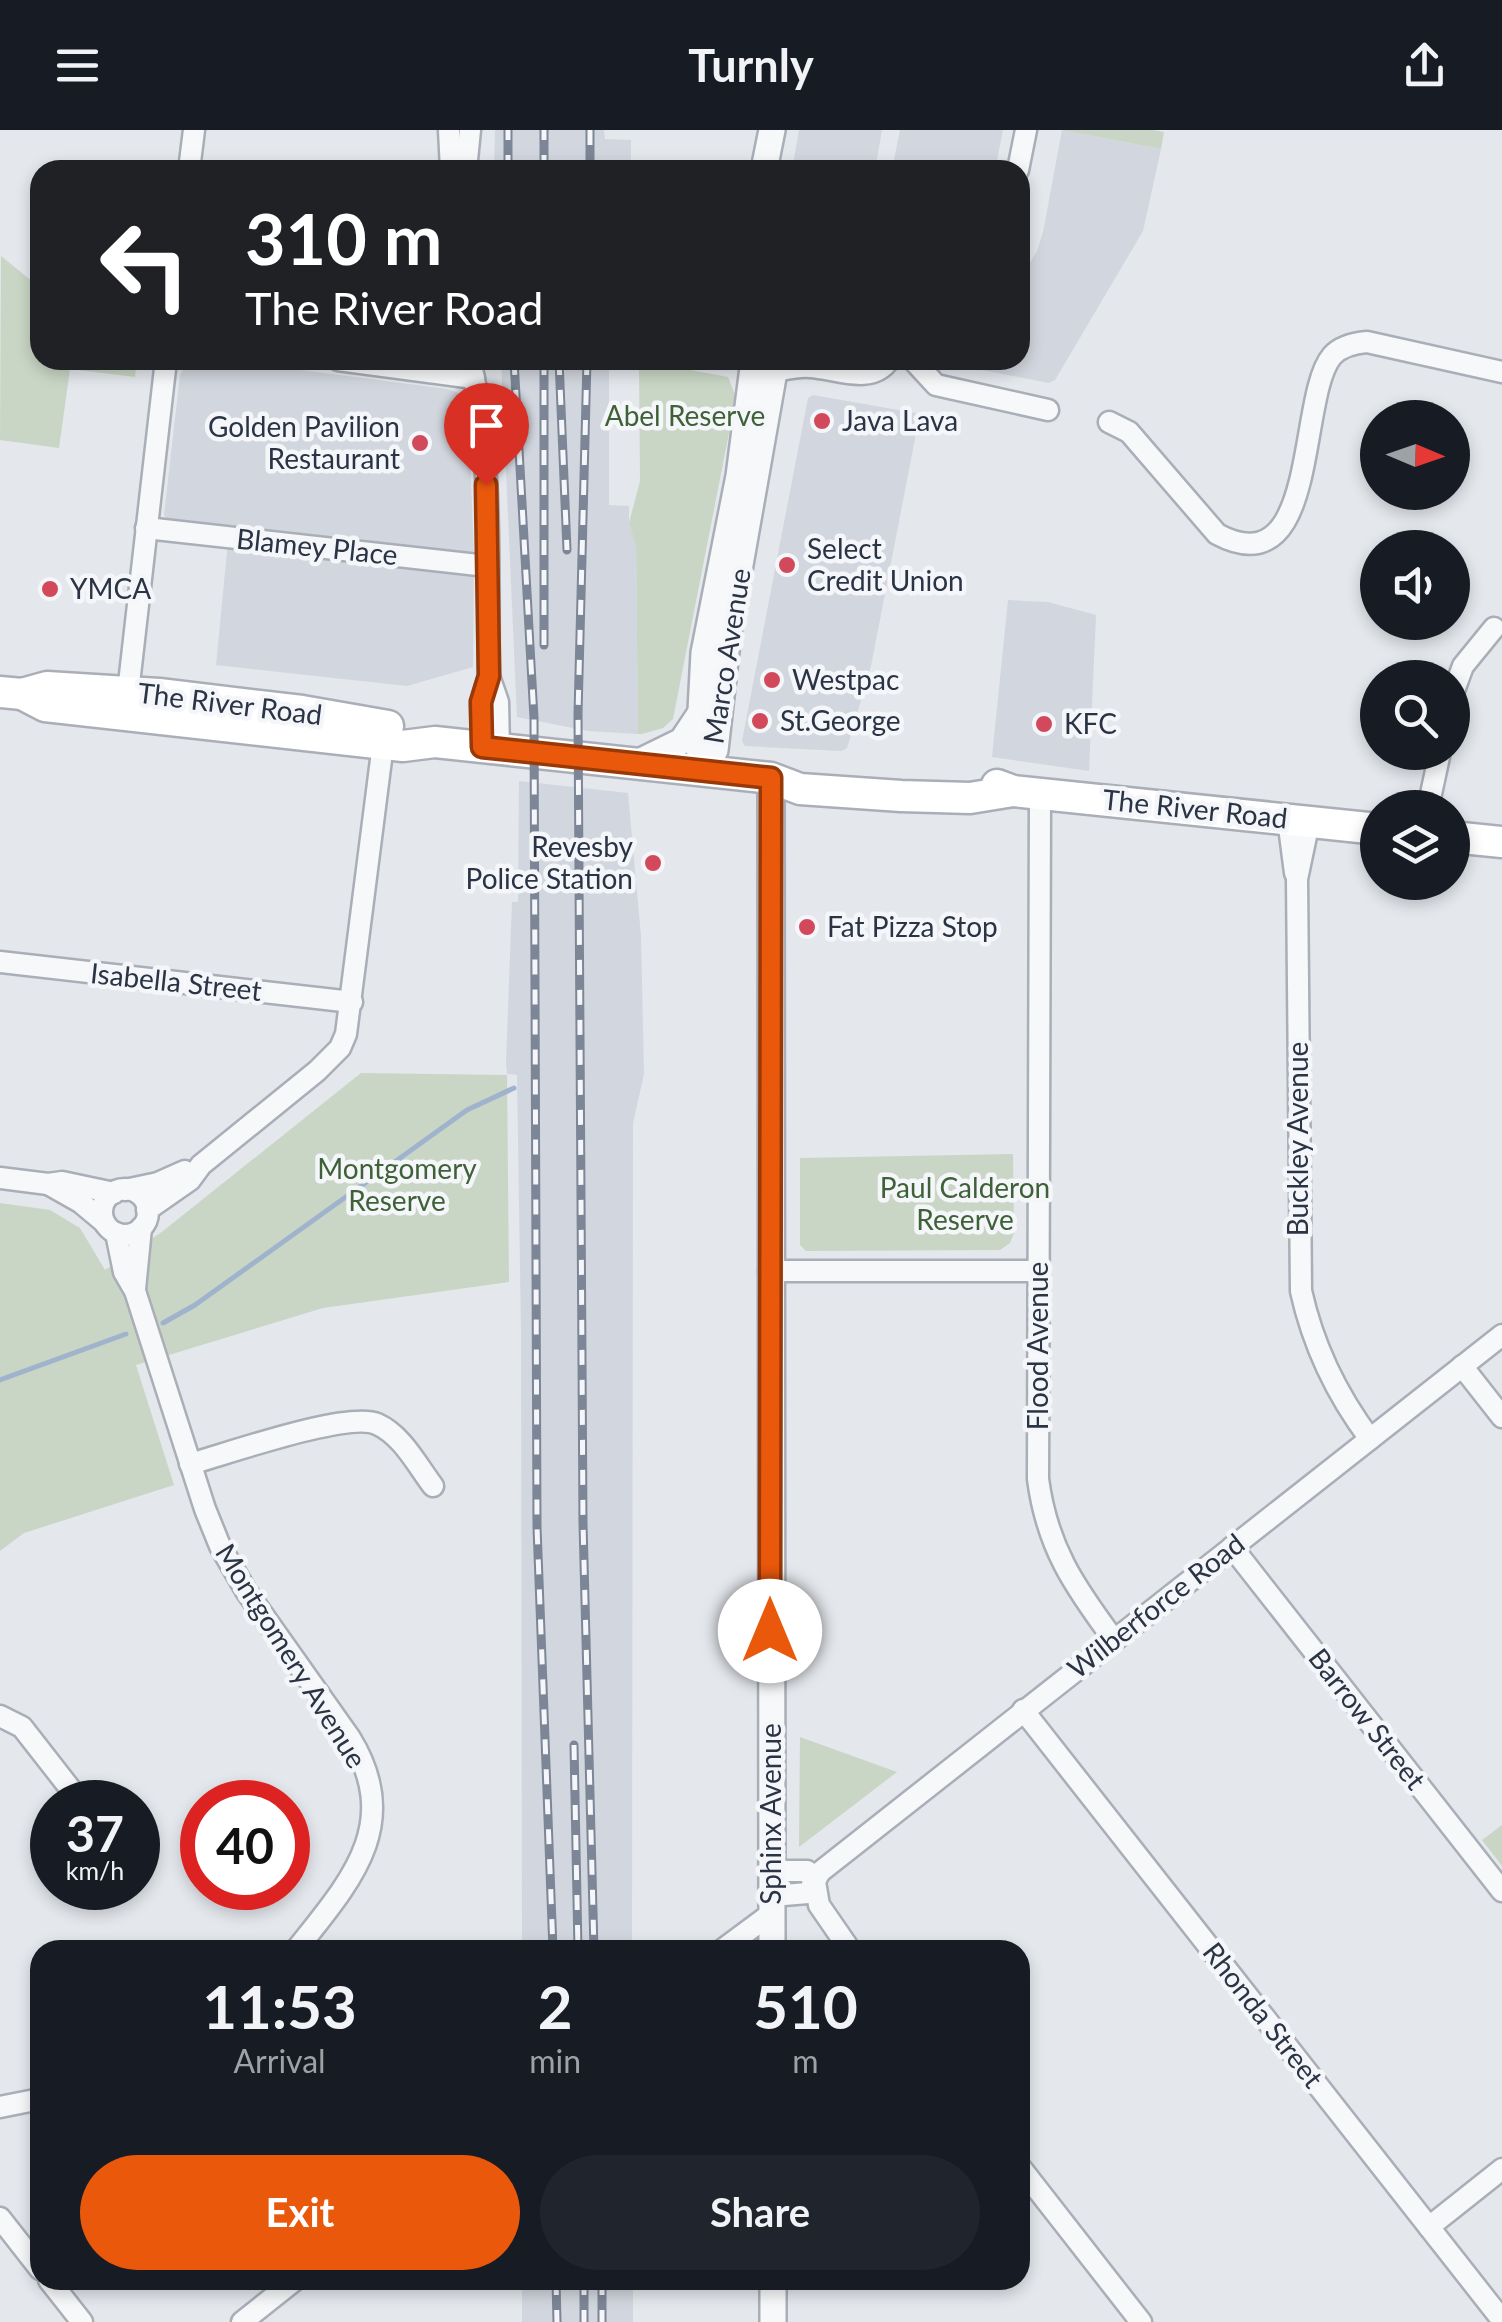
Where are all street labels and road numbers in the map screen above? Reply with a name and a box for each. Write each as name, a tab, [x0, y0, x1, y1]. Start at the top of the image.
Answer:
street label: Blamey Place	[235, 521, 399, 571]
street label: Marco Avenue	[695, 566, 757, 746]
street label: The River Road	[136, 675, 324, 731]
street label: The River Road	[1101, 781, 1289, 835]
street label: Isabella Street	[89, 955, 263, 1007]
street label: Buckley Avenue	[1280, 1042, 1314, 1236]
street label: Flood Avenue	[1020, 1262, 1054, 1430]
street label: Wilberforce Road	[1060, 1526, 1251, 1685]
street label: Montgomery Avenue	[209, 1537, 375, 1774]
street label: Barrow Street	[1302, 1641, 1433, 1796]
street label: Sphinx Avenue	[753, 1723, 787, 1905]
street label: Rhonda Street	[1197, 1935, 1331, 2094]

